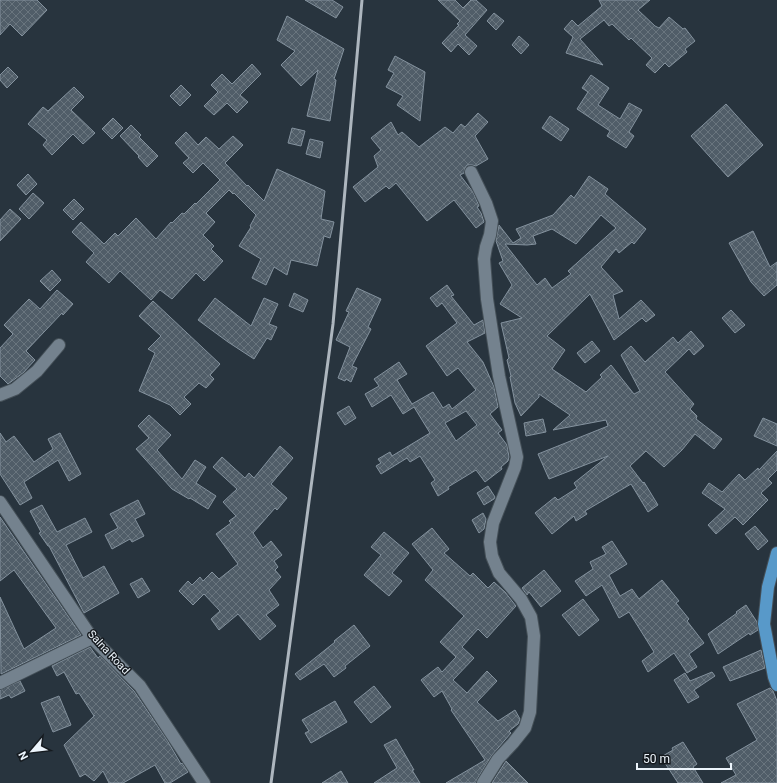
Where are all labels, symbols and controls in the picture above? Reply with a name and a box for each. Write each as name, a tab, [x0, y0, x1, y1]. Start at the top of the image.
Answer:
street label: Salna Road	[85, 628, 132, 677]
north arrow	[12, 731, 52, 771]
scale bar	[637, 745, 731, 771]
text: N	[16, 749, 31, 762]
text: 50 m	[643, 752, 670, 766]

